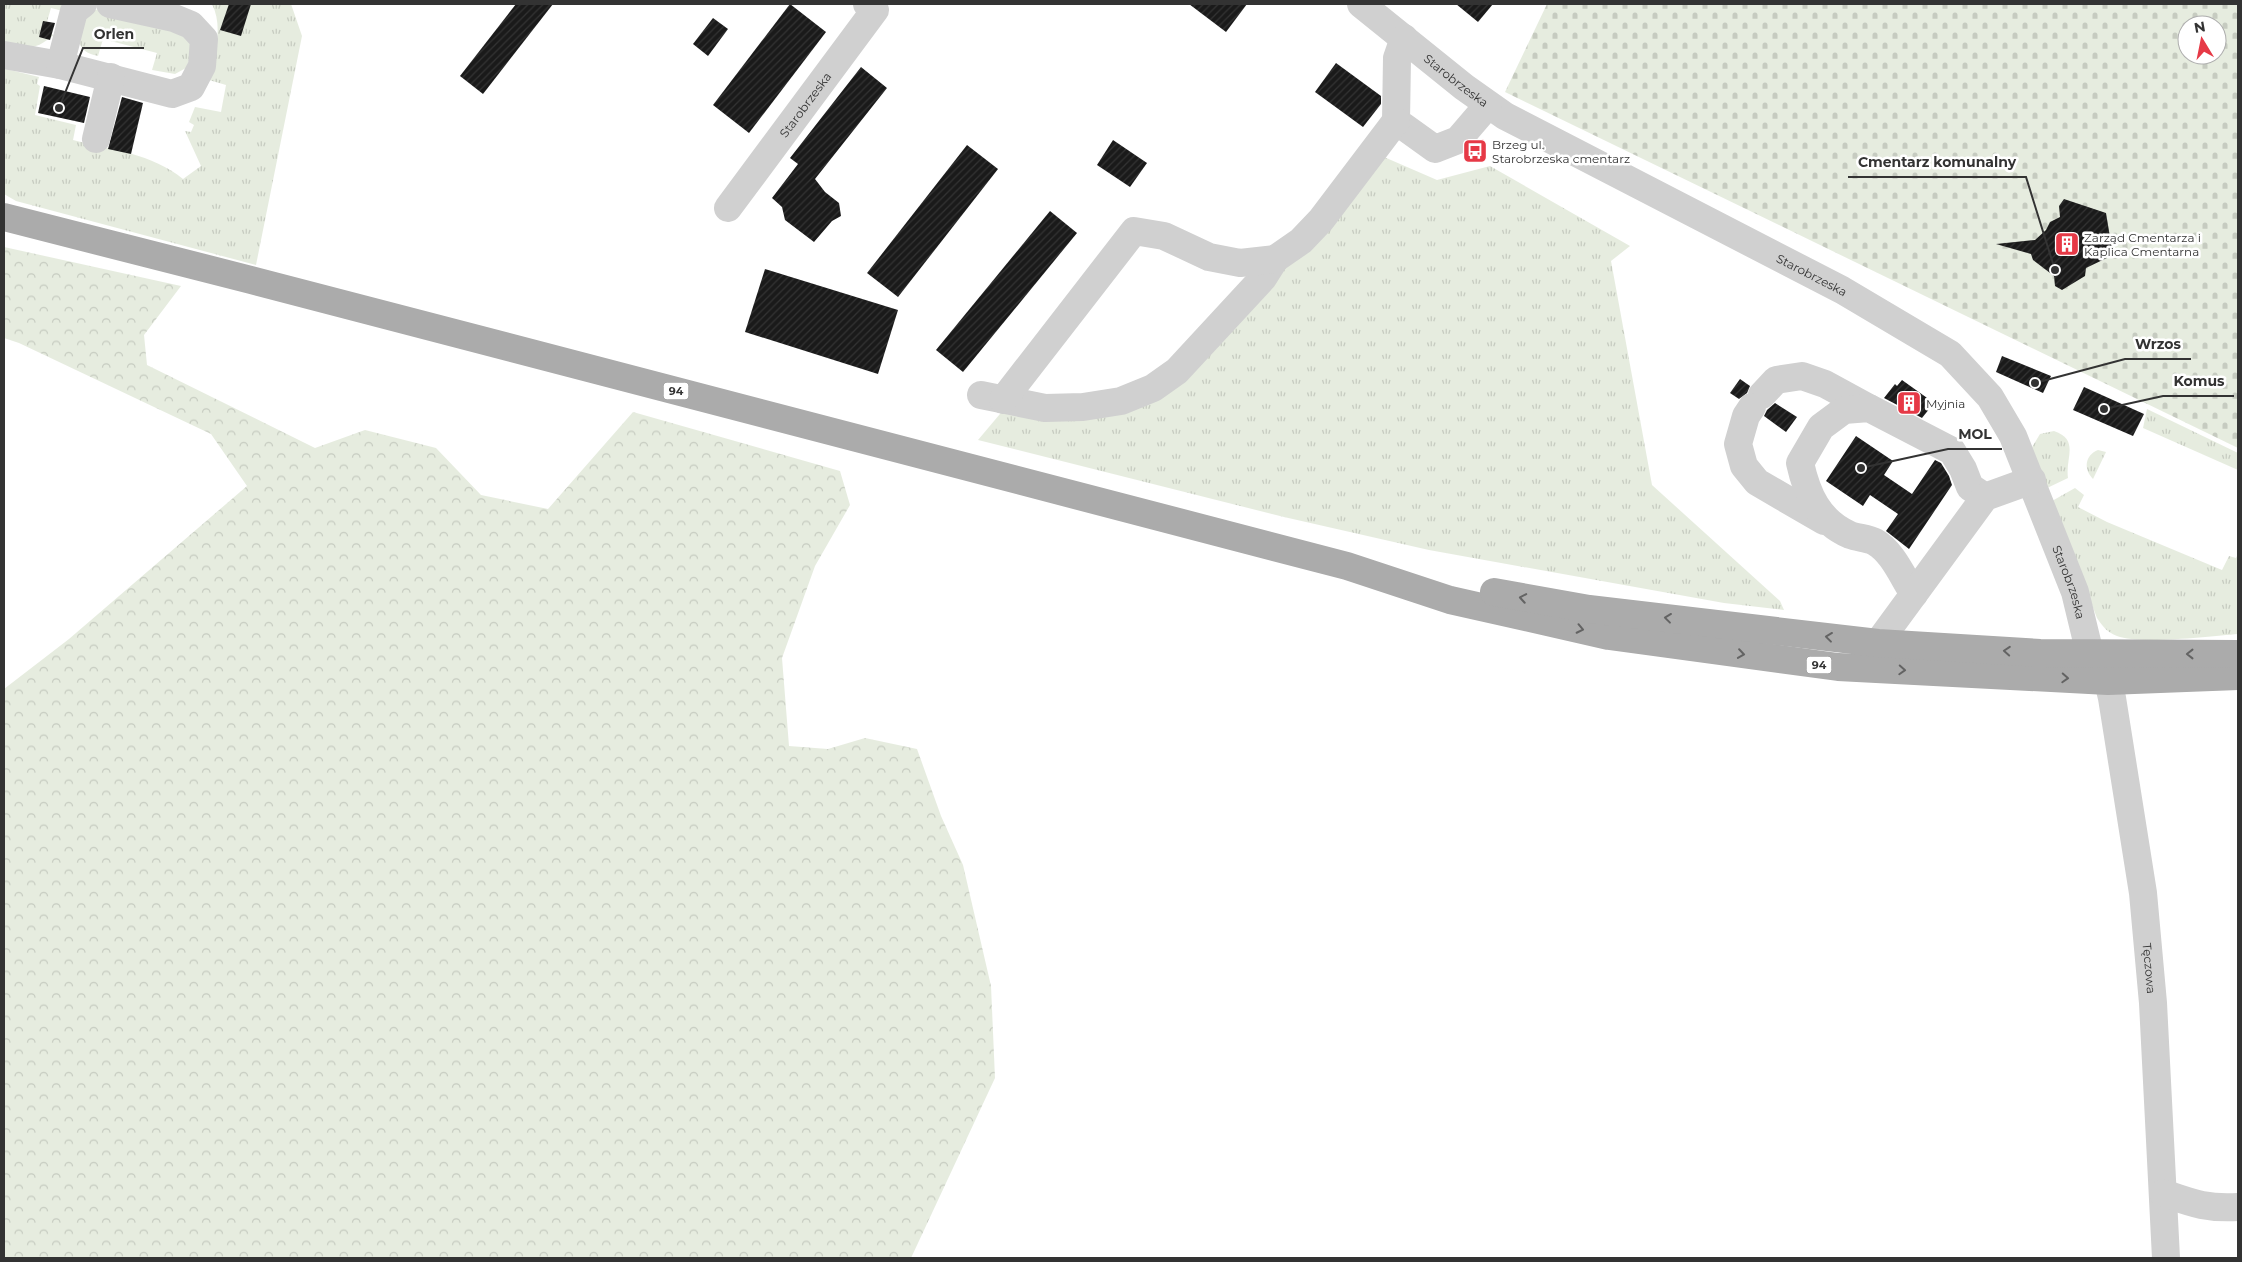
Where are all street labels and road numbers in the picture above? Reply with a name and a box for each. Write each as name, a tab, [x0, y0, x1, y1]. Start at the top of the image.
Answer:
street label: Starobrzeska	[1421, 50, 1492, 110]
street label: Starobrzeska	[776, 69, 834, 140]
street label: Starobrzeska	[1774, 250, 1850, 299]
road number: 94	[664, 382, 688, 400]
street label: Starobrzeska	[2050, 543, 2089, 621]
road number: 94	[1806, 656, 1832, 674]
street label: Tęczowa	[2140, 942, 2160, 994]

